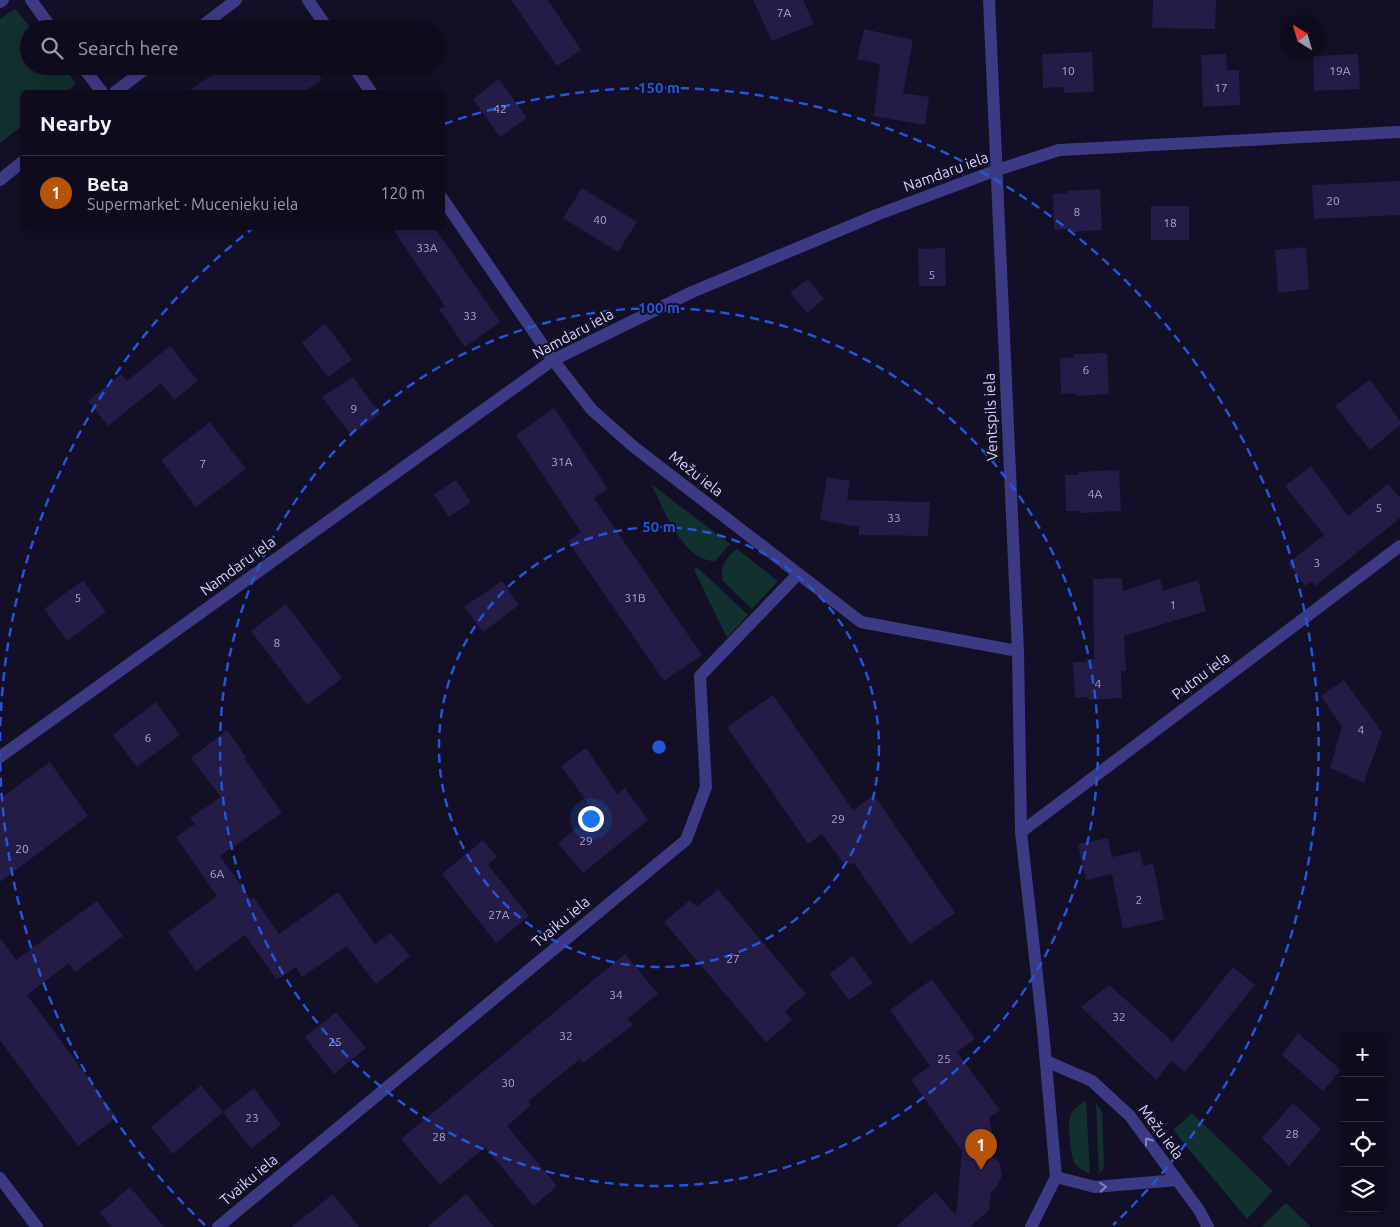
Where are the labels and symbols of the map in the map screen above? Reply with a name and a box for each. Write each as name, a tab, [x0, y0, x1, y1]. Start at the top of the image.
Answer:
house number: 7A	[777, 6, 791, 19]
north arrow	[1280, 15, 1325, 60]
house number: 10	[1061, 64, 1075, 77]
house number: 19A	[1329, 64, 1351, 77]
text: 150 m	[638, 79, 680, 96]
house number: 17	[1214, 81, 1228, 94]
house number: 42	[493, 102, 507, 115]
street label: Namdaru iela	[901, 148, 991, 195]
house number: 20	[1326, 194, 1340, 207]
house number: 8	[1074, 205, 1081, 218]
house number: 40	[593, 213, 607, 226]
house number: 18	[1163, 216, 1177, 229]
house number: 33A	[416, 241, 438, 254]
house number: 5	[929, 268, 935, 281]
text: 100 m	[638, 299, 680, 316]
street label: Namdaru iela	[529, 305, 616, 362]
house number: 33	[463, 309, 477, 322]
house number: 6	[1083, 363, 1090, 376]
street label: Ventspils iela	[980, 373, 1001, 461]
house number: 9	[351, 402, 357, 415]
street label: Mežu iela	[666, 447, 727, 500]
house number: 31A	[551, 455, 573, 468]
house number: 7	[200, 457, 206, 470]
house number: 4A	[1088, 487, 1102, 500]
house number: 5	[1376, 501, 1382, 514]
house number: 33	[887, 511, 901, 524]
text: 50 m	[642, 518, 676, 535]
street label: Namdaru iela	[197, 533, 279, 599]
house number: 3	[1314, 556, 1320, 569]
house number: 5	[75, 591, 81, 604]
house number: 31B	[624, 591, 646, 604]
house number: 1	[1170, 598, 1176, 611]
house number: 8	[274, 636, 281, 649]
street label: Putnu iela	[1169, 648, 1233, 703]
house number: 4	[1095, 677, 1102, 690]
house number: 4	[1358, 723, 1365, 736]
house number: 6	[145, 731, 152, 744]
centre of rings	[650, 738, 668, 756]
your location	[578, 806, 604, 832]
house number: 29	[831, 812, 845, 825]
house number: 29	[579, 834, 593, 847]
house number: 20	[15, 842, 29, 855]
house number: 6A	[210, 867, 224, 880]
street label: Tvaiku iela	[528, 893, 593, 951]
house number: 2	[1136, 893, 1142, 906]
house number: 27A	[488, 908, 510, 921]
house number: 27	[726, 952, 740, 965]
house number: 34	[609, 988, 623, 1001]
house number: 32	[1112, 1010, 1126, 1023]
house number: 32	[559, 1029, 573, 1042]
house number: 25	[328, 1035, 342, 1048]
house number: 25	[937, 1052, 951, 1065]
house number: 30	[501, 1076, 515, 1089]
street label: Mežu iela	[1135, 1101, 1187, 1162]
house number: 23	[245, 1111, 259, 1124]
house number: 28	[1285, 1127, 1299, 1140]
pin: 1	[965, 1129, 997, 1170]
house number: 28	[432, 1130, 446, 1143]
one-way arrow	[1145, 1137, 1154, 1146]
street label: Tvaiku iela	[216, 1151, 281, 1209]
one-way arrow	[1100, 1181, 1108, 1192]

